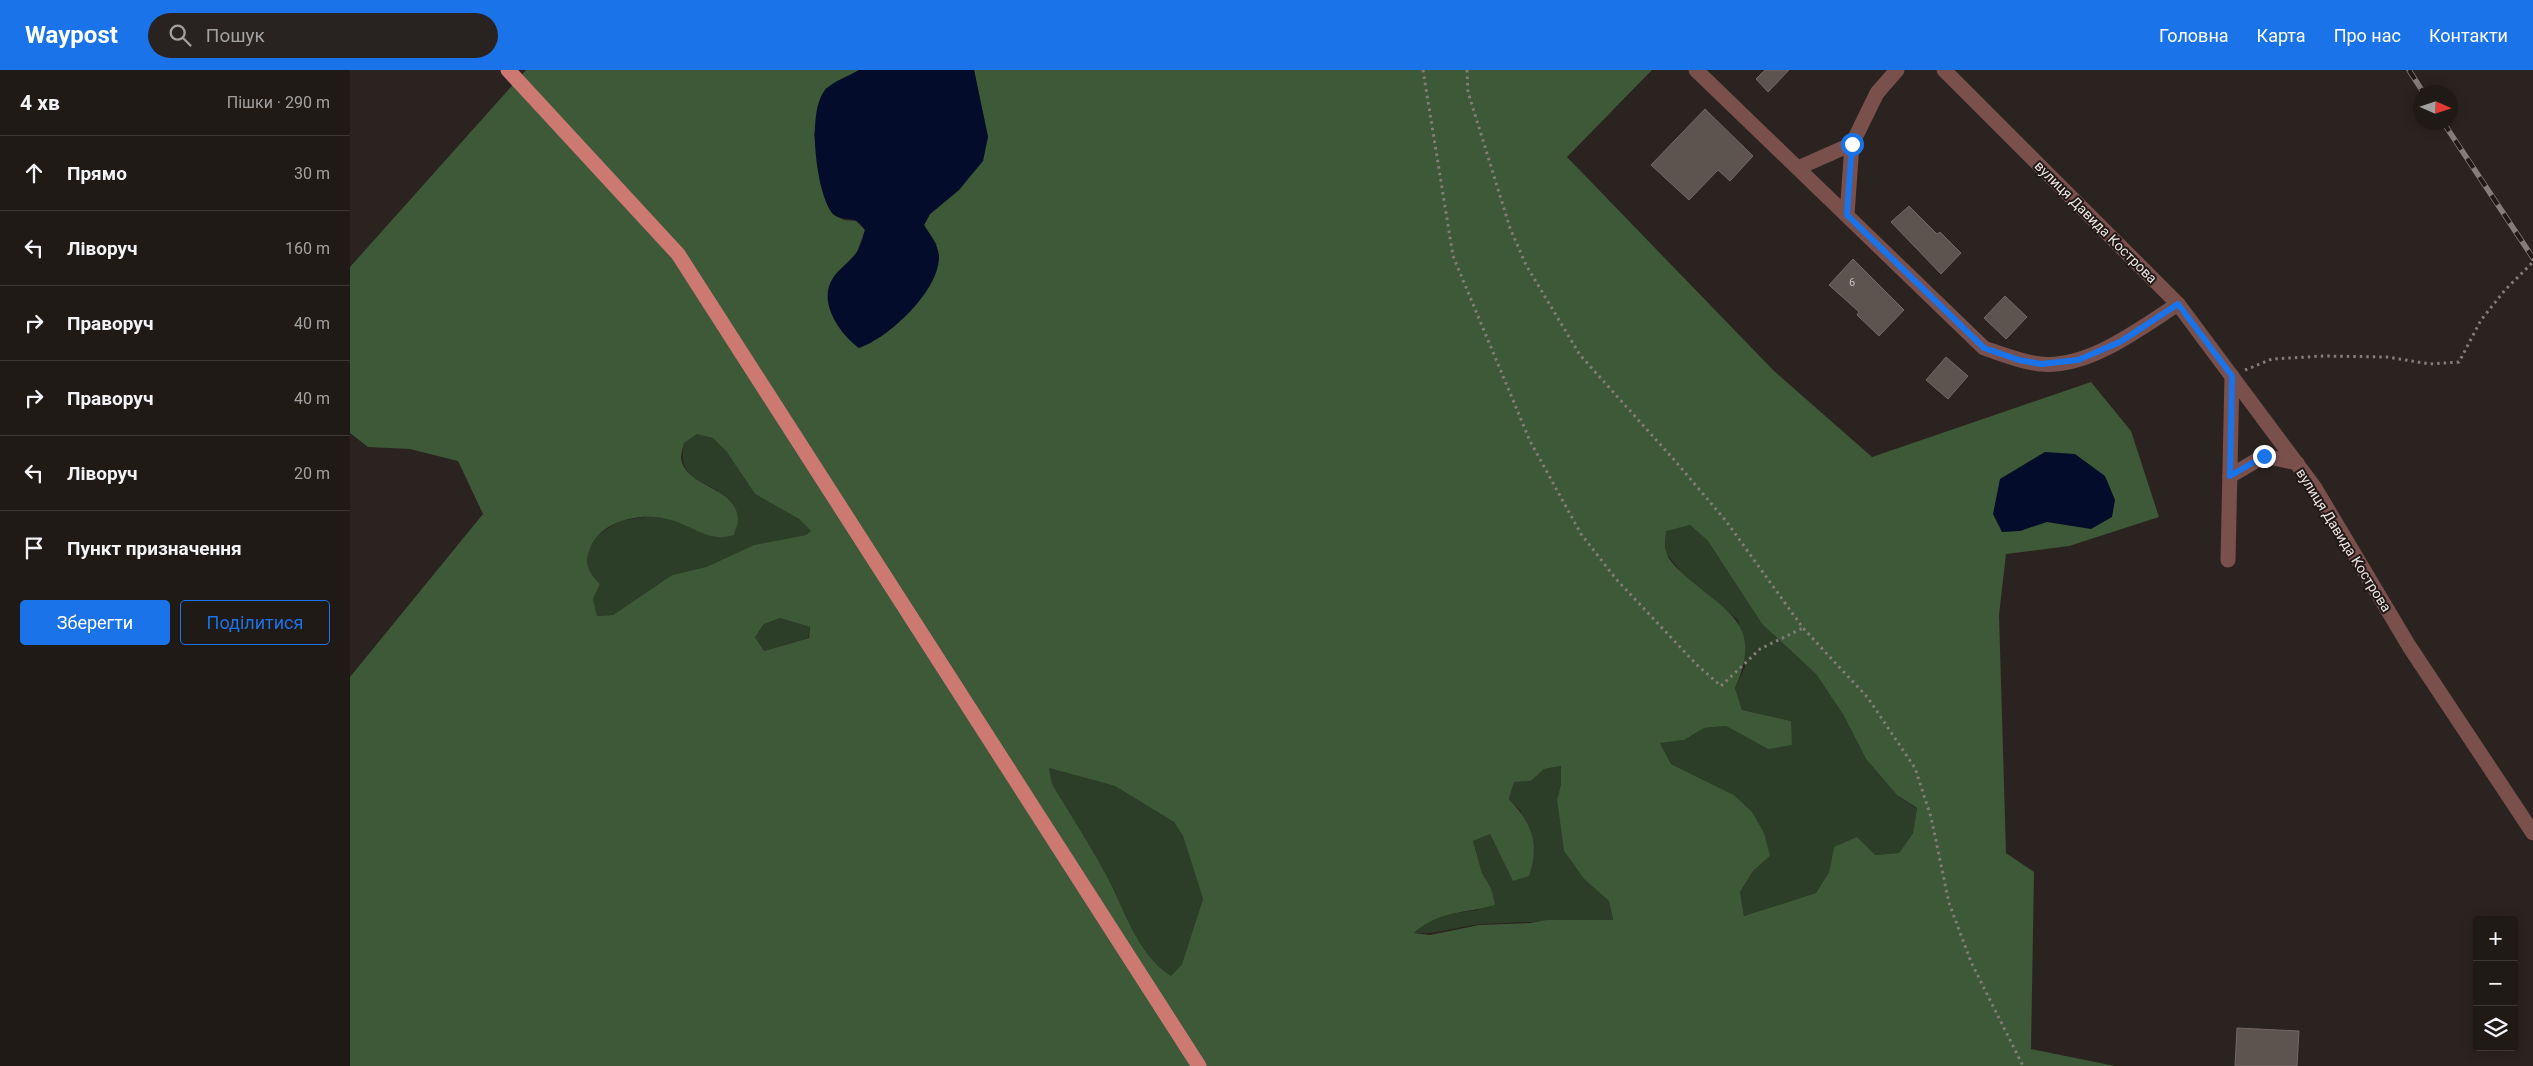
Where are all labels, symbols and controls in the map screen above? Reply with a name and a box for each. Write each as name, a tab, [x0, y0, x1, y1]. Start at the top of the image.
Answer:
search box	[148, 13, 498, 58]
text: Waypost	[25, 21, 118, 49]
icon: search	[166, 21, 194, 49]
text: Пошук	[206, 24, 265, 47]
text: Головна	[2159, 25, 2229, 46]
text: Карта	[2257, 25, 2306, 46]
text: Про нас	[2334, 25, 2401, 46]
text: Контакти	[2429, 25, 2508, 46]
north arrow	[2413, 85, 2458, 130]
text: 4 хв	[20, 91, 60, 115]
text: Пішки · 290 m	[227, 93, 330, 112]
route start	[1841, 133, 1864, 156]
street label: вулиця Давида Кострова	[2032, 158, 2160, 286]
icon: ahead	[20, 159, 48, 187]
text: Прямо	[67, 162, 127, 185]
text: 30 m	[294, 164, 330, 183]
icon: left	[20, 234, 48, 262]
text: Ліворуч	[67, 237, 138, 260]
text: 160 m	[285, 239, 330, 258]
house number: 6	[1849, 276, 1855, 289]
icon: right	[20, 309, 48, 337]
text: Праворуч	[67, 312, 153, 335]
text: 40 m	[294, 314, 330, 333]
icon: right	[20, 384, 48, 412]
text: Праворуч	[67, 387, 153, 410]
text: 40 m	[294, 389, 330, 408]
route end	[2253, 445, 2276, 468]
icon: left	[20, 459, 48, 487]
text: Ліворуч	[67, 462, 138, 485]
text: 20 m	[294, 464, 330, 483]
street label: вулиця Давида Кострова	[2293, 465, 2395, 615]
icon: arrive	[20, 534, 48, 562]
text: Пункт призначення	[67, 537, 242, 560]
button: Зберегти	[20, 600, 170, 645]
button: Поділитися	[180, 600, 330, 645]
map controls	[2473, 916, 2518, 1051]
button: +	[2473, 916, 2518, 961]
button: −	[2473, 961, 2518, 1006]
button: layers	[2473, 1006, 2518, 1051]

